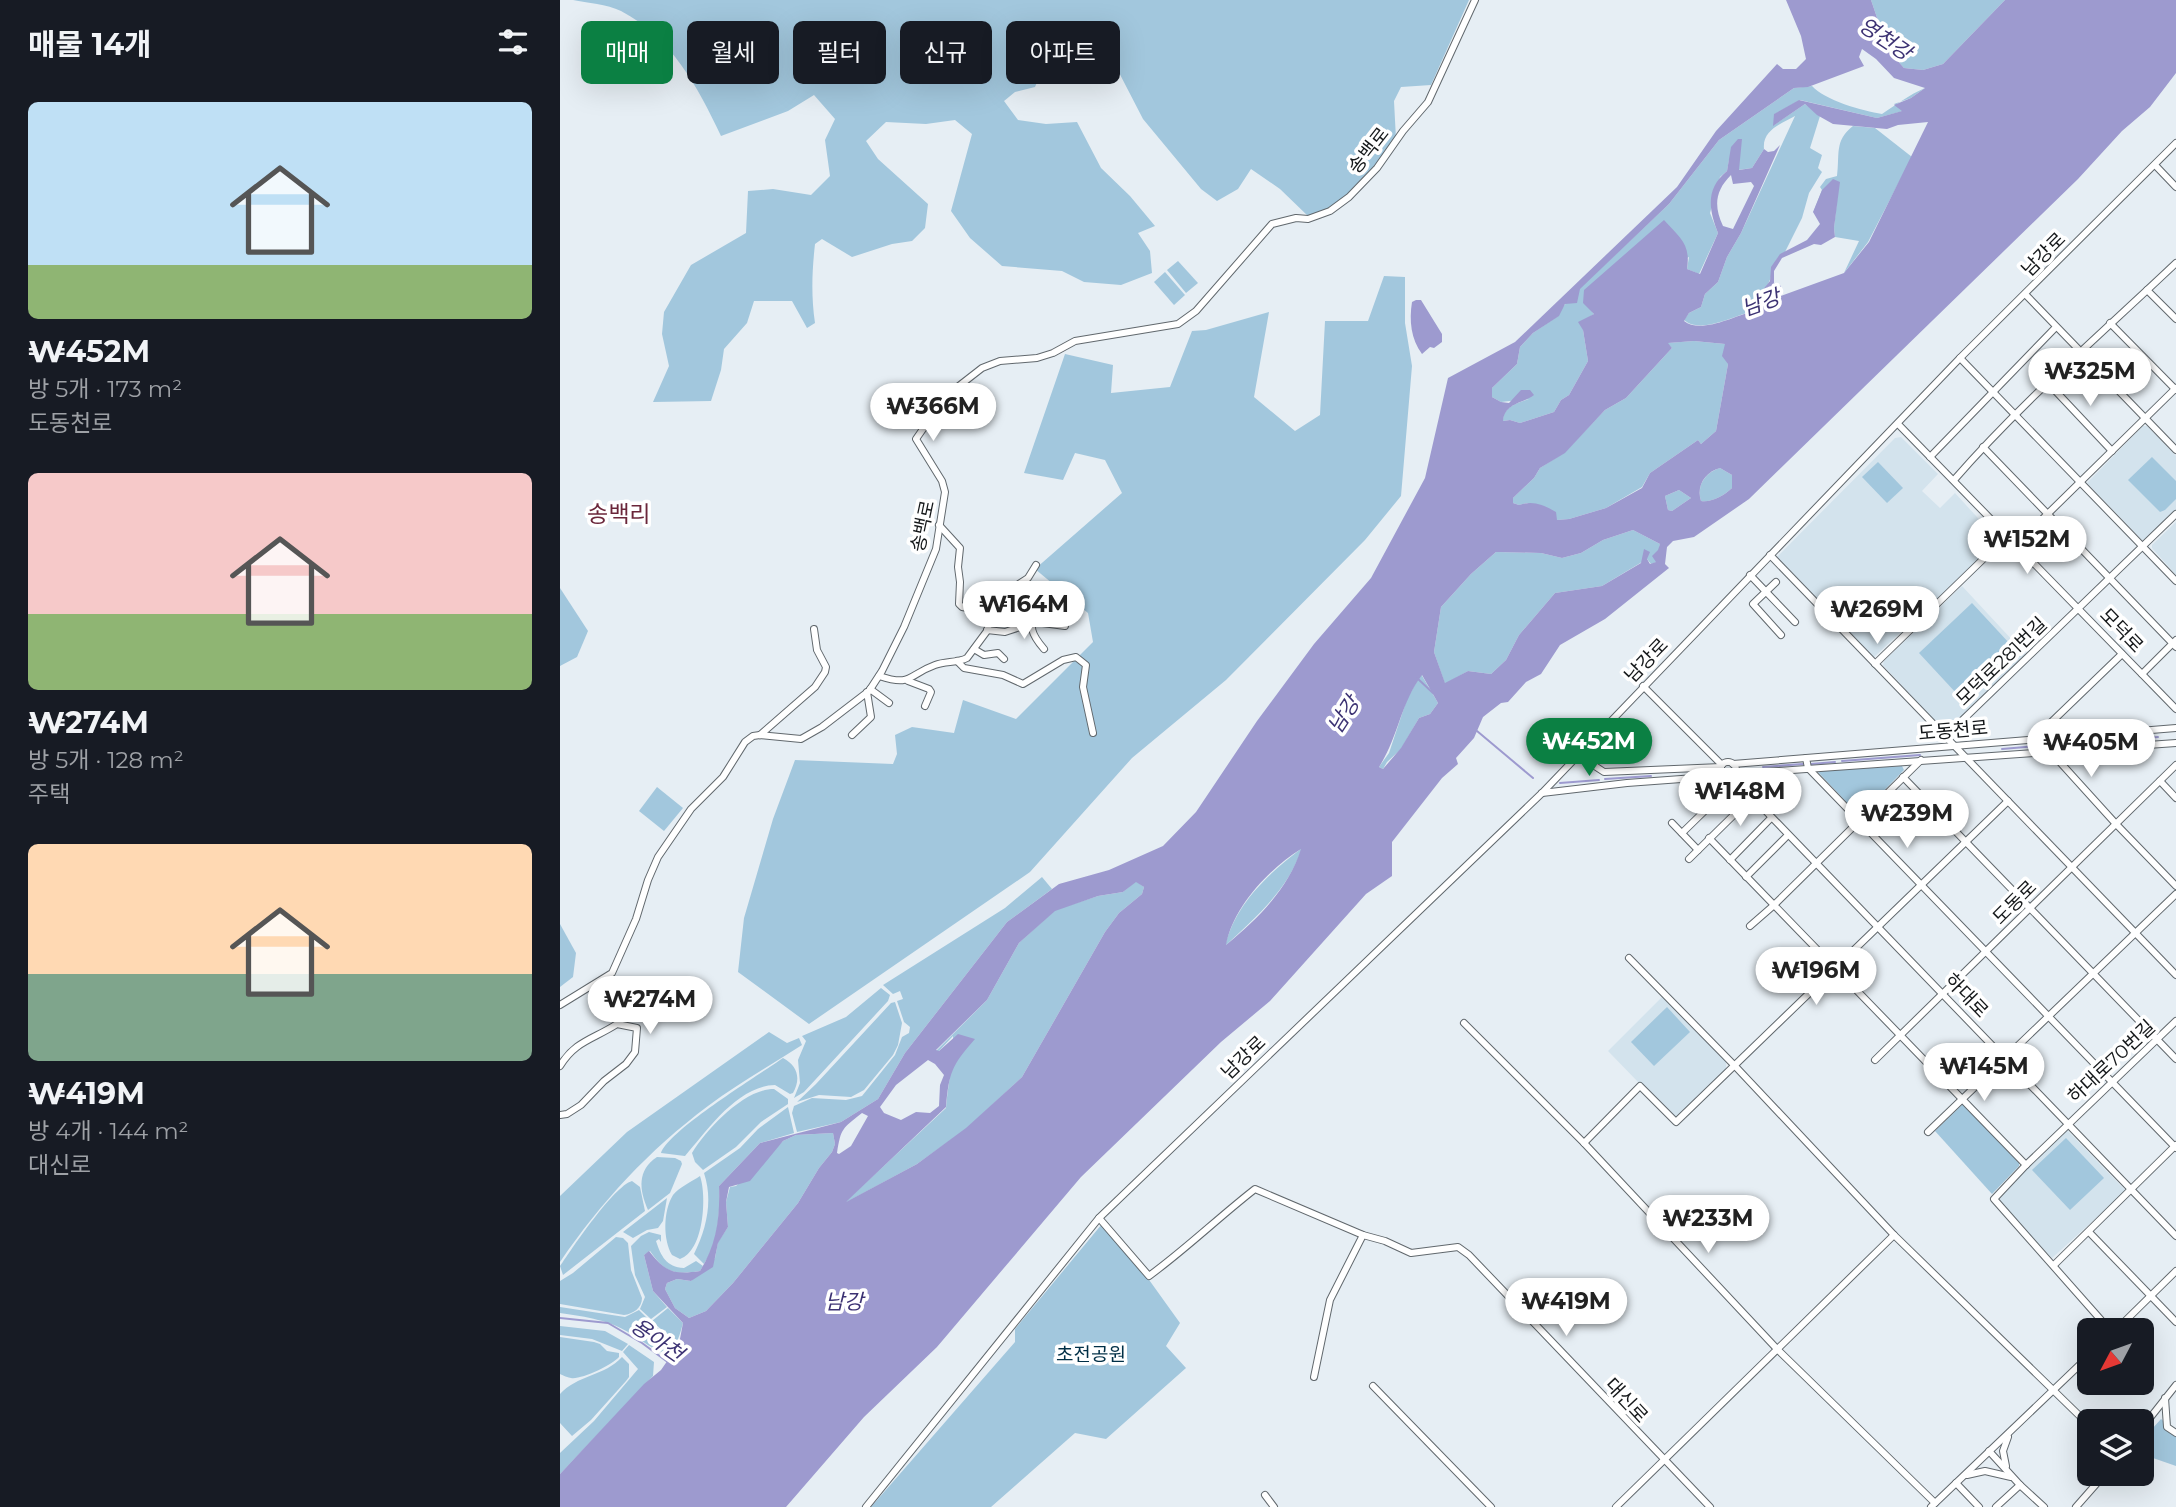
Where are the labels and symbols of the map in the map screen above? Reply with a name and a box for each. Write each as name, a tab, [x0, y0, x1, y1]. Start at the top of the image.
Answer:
water label: 영천강	[1854, 12, 1919, 67]
street label: 송백로	[1343, 123, 1394, 178]
street label: 남강로	[2017, 228, 2070, 281]
water label: 남강	[1738, 283, 1786, 321]
pin: ₩325M	[2041, 348, 2139, 408]
pin: ₩366M	[884, 384, 982, 443]
street label: 송백로	[906, 498, 939, 554]
district label: 송백리	[587, 500, 651, 528]
pin: ₩152M	[1978, 516, 2076, 576]
pin: ₩164M	[975, 582, 1073, 641]
pin: ₩269M	[1828, 586, 1926, 646]
street label: 모덕로	[2095, 603, 2148, 657]
street label: 모덕로281번길	[1951, 612, 2051, 710]
street label: 남강로	[1620, 633, 1673, 687]
water label: 남강	[1323, 689, 1366, 738]
street label: 도동천로	[1917, 716, 1989, 745]
pin: ₩452M	[1540, 718, 1638, 778]
pin: ₩405M	[2042, 720, 2140, 779]
pin: ₩148M	[1691, 768, 1789, 828]
pin: ₩239M	[1858, 790, 1956, 850]
street label: 도동로	[1988, 876, 2041, 929]
pin: ₩196M	[1767, 948, 1865, 1007]
street label: 하대로	[1940, 968, 1993, 1022]
pin: ₩274M	[601, 976, 699, 1036]
street label: 하대로70번길	[2063, 1015, 2160, 1108]
street label: 남강로	[1216, 1031, 1270, 1084]
pin: ₩145M	[1935, 1044, 2033, 1103]
pin: ₩233M	[1659, 1196, 1757, 1255]
pin: ₩419M	[1517, 1278, 1615, 1338]
water label: 남강	[825, 1289, 866, 1314]
water label: 용아천	[626, 1313, 690, 1368]
north arrow	[2077, 1318, 2154, 1395]
park label: 초전공원	[1056, 1343, 1126, 1366]
street label: 대신로	[1600, 1373, 1653, 1427]

